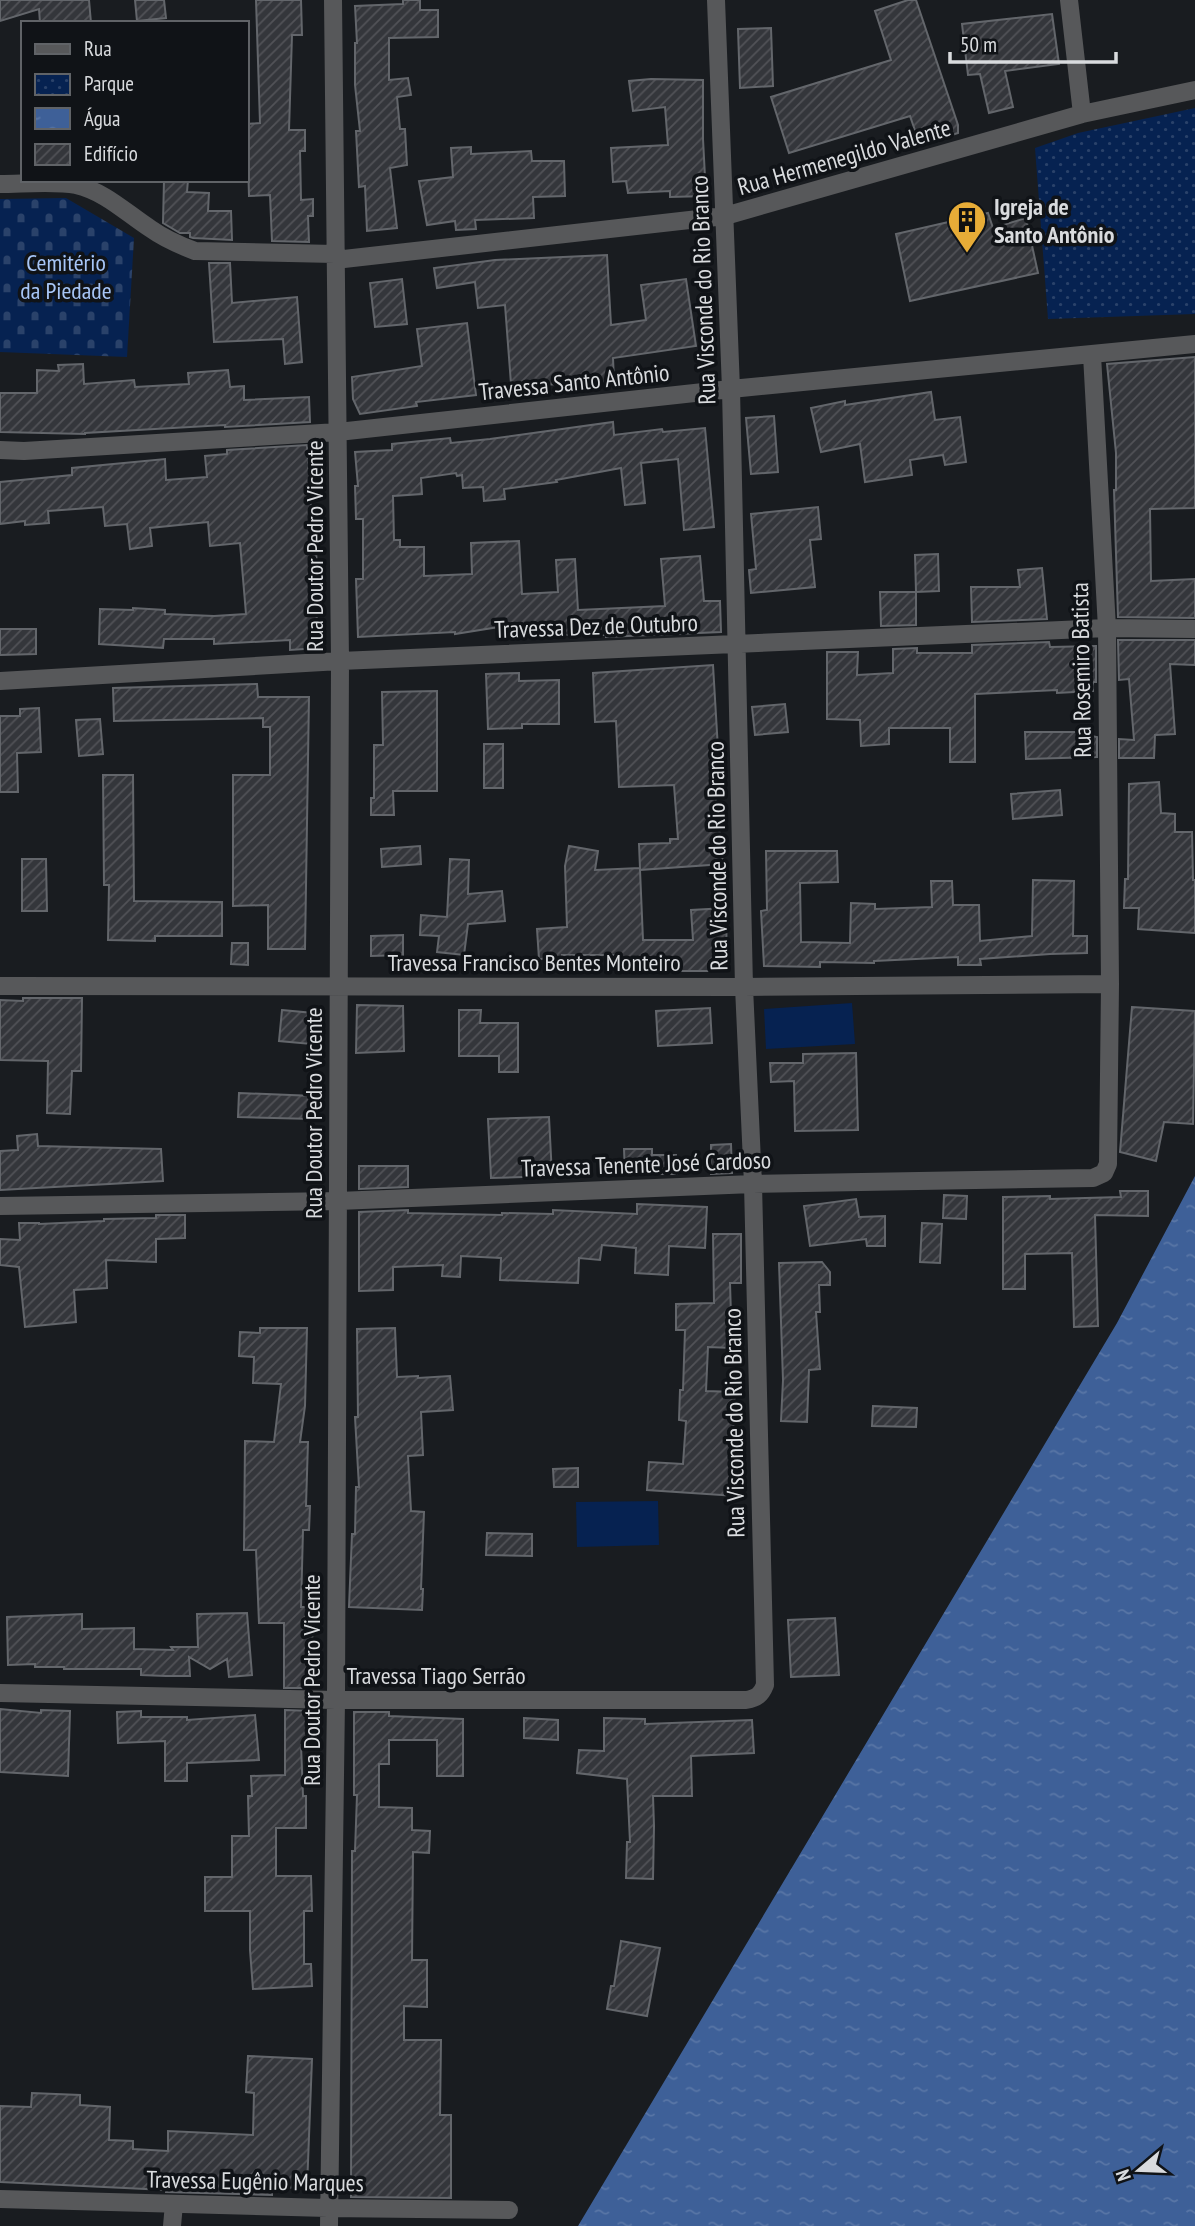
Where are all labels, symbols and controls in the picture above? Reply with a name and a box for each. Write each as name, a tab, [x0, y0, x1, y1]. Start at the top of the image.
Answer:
legend	[21, 21, 248, 182]
scale bar	[950, 21, 1116, 65]
text: 50 m	[960, 31, 997, 58]
text: Rua	[84, 35, 112, 62]
text: Parque	[84, 70, 134, 97]
text: Água	[84, 105, 120, 132]
street label: Rua Hermenegildo Valente	[734, 112, 954, 202]
text: Edifício	[84, 140, 138, 167]
street label: Rua Visconde do Rio Branco	[684, 175, 722, 405]
place label: Igreja de Santo Antônio	[994, 191, 1115, 250]
building icon: Igreja de Santo Antônio	[946, 199, 988, 254]
park label: Cemitério da Piedade	[20, 247, 112, 306]
street label: Travessa Santo Antônio	[477, 357, 671, 407]
street label: Rua Doutor Pedro Vicente	[299, 440, 330, 652]
street label: Rua Rosemiro Batista	[1064, 582, 1098, 758]
street label: Travessa Dez de Outubro	[494, 607, 698, 645]
street label: Rua Visconde do Rio Branco	[699, 741, 735, 971]
street label: Travessa Francisco Bentes Monteiro	[387, 947, 681, 978]
street label: Rua Doutor Pedro Vicente	[298, 1007, 329, 1219]
street label: Travessa Tenente José Cardoso	[520, 1144, 772, 1184]
street label: Rua Visconde do Rio Branco	[716, 1308, 752, 1538]
street label: Rua Doutor Pedro Vicente	[296, 1574, 327, 1786]
street label: Travessa Tiago Serrão	[346, 1660, 526, 1691]
north arrow	[1104, 2135, 1174, 2205]
street label: Travessa Eugênio Marques	[146, 2164, 364, 2198]
text: N	[1110, 2167, 1136, 2184]

